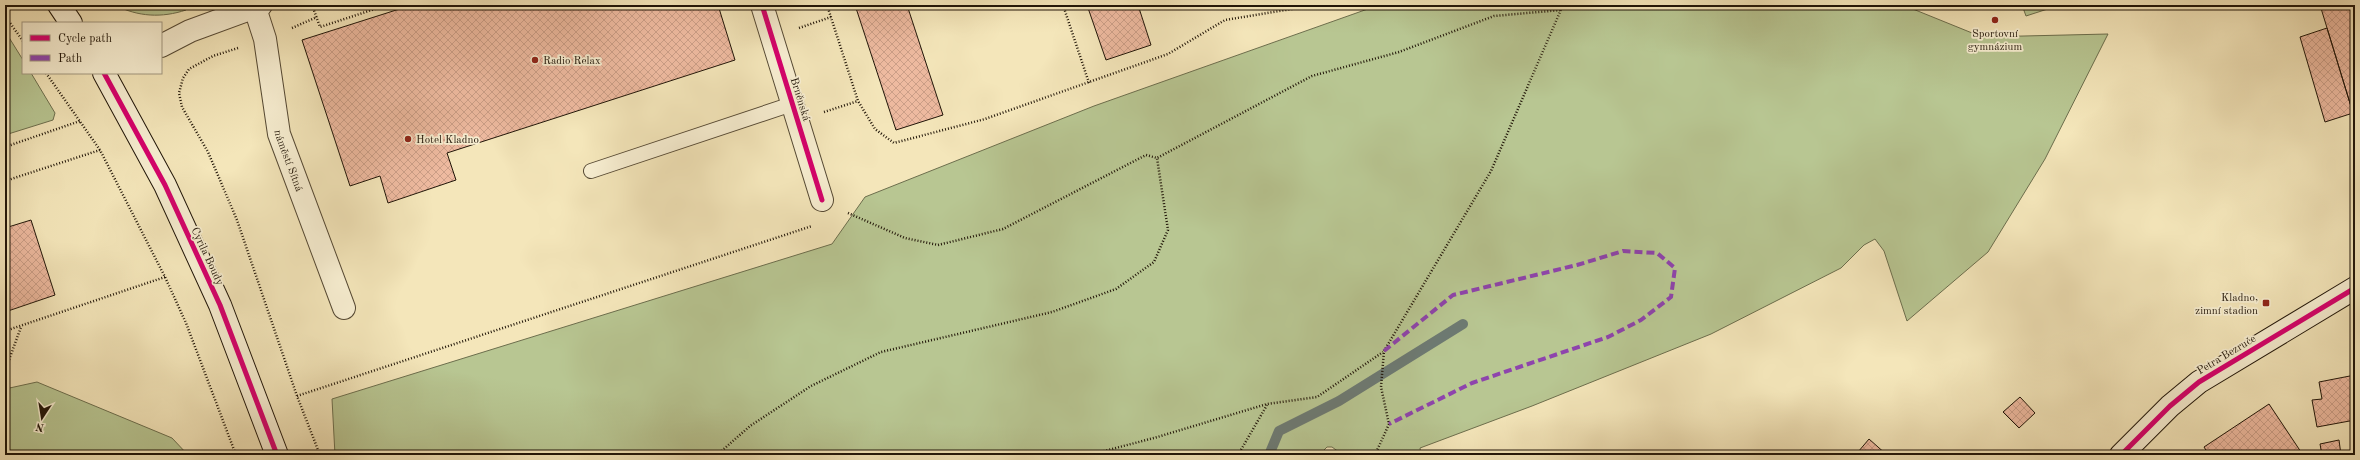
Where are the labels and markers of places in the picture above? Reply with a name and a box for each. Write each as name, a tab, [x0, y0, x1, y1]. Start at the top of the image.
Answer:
marker: Sportovní gymnázium	[1990, 15, 2000, 25]
place label: Sportovní gymnázium	[1968, 29, 2022, 53]
marker: Radio Relax	[530, 55, 540, 65]
place label: Radio Relax	[543, 56, 601, 67]
marker: Hotel Kladno	[403, 134, 413, 144]
place label: Hotel Kladno	[416, 135, 479, 146]
place label: Kladno, zimní stadion	[2195, 293, 2258, 317]
marker: Kladno, zimní stadion	[2261, 298, 2271, 308]

